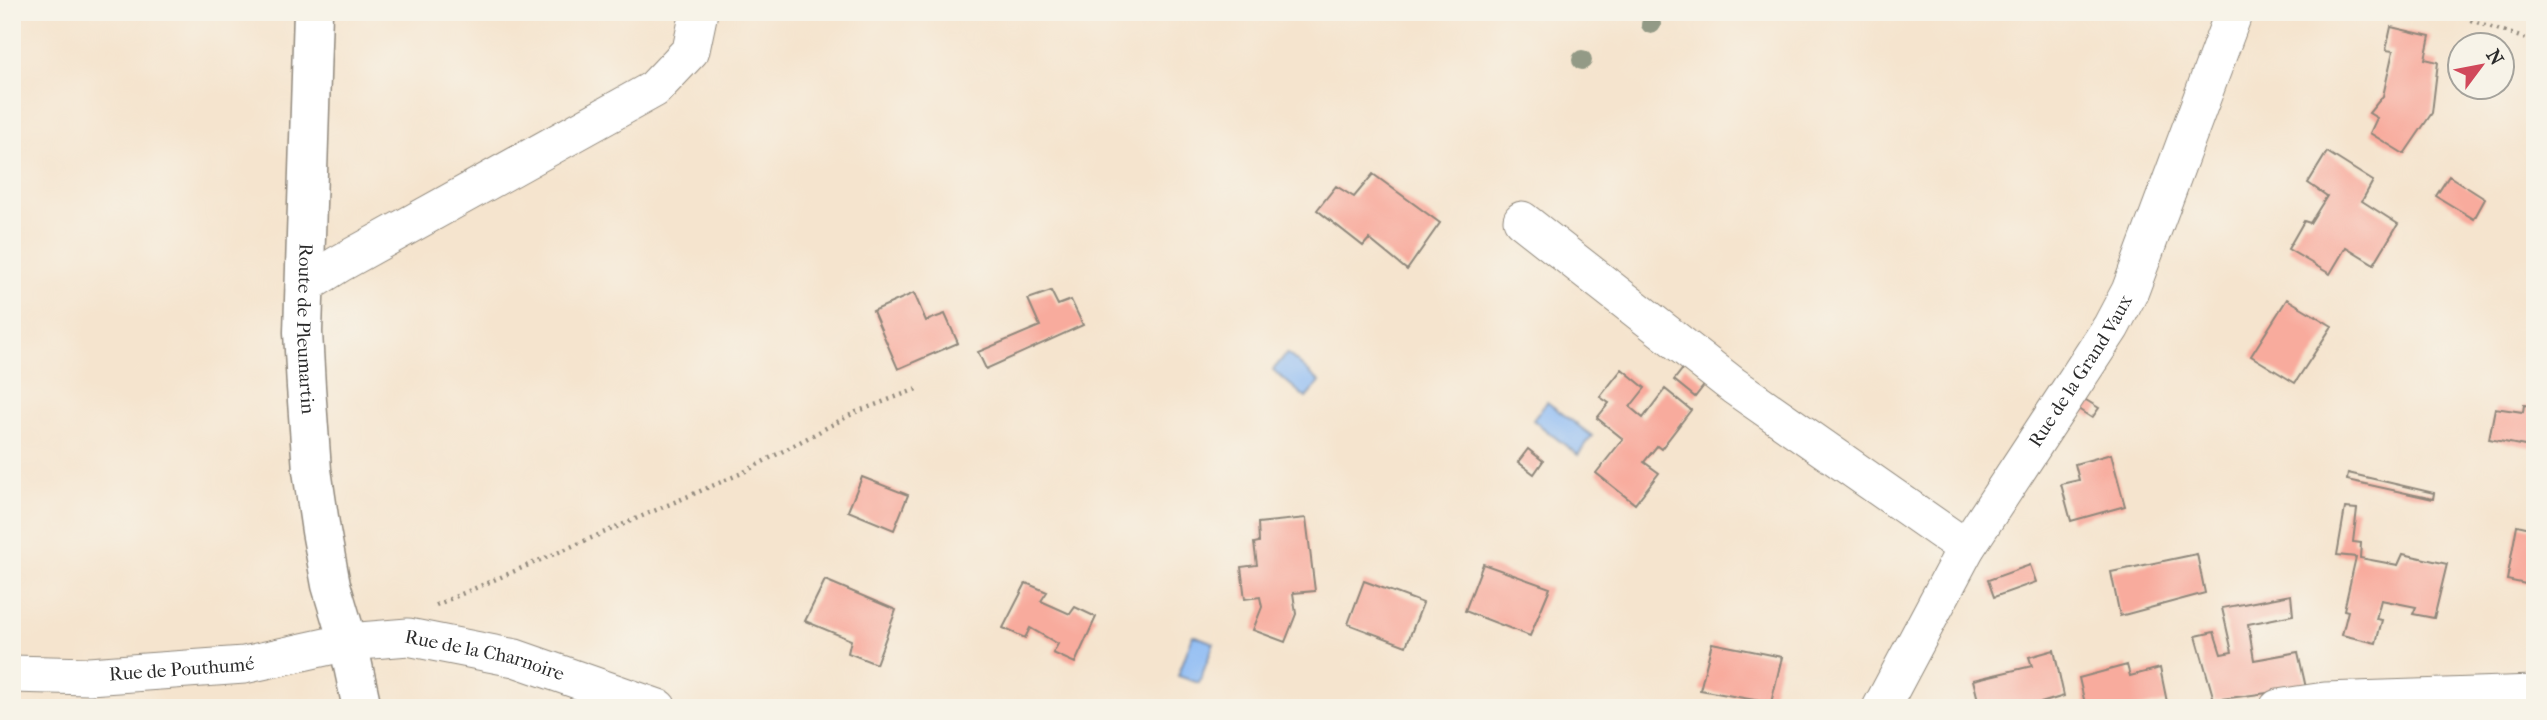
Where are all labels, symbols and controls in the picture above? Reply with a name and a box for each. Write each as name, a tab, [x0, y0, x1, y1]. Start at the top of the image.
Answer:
north arrow	[2446, 32, 2516, 102]
text: N	[2481, 46, 2508, 70]
street label: Route de Pleumartin	[292, 243, 319, 415]
street label: Rue de la Grand Vaux	[2024, 291, 2137, 451]
street label: Rue de la Charnoire	[403, 626, 567, 685]
street label: Rue de Pouthumé	[108, 652, 257, 686]

